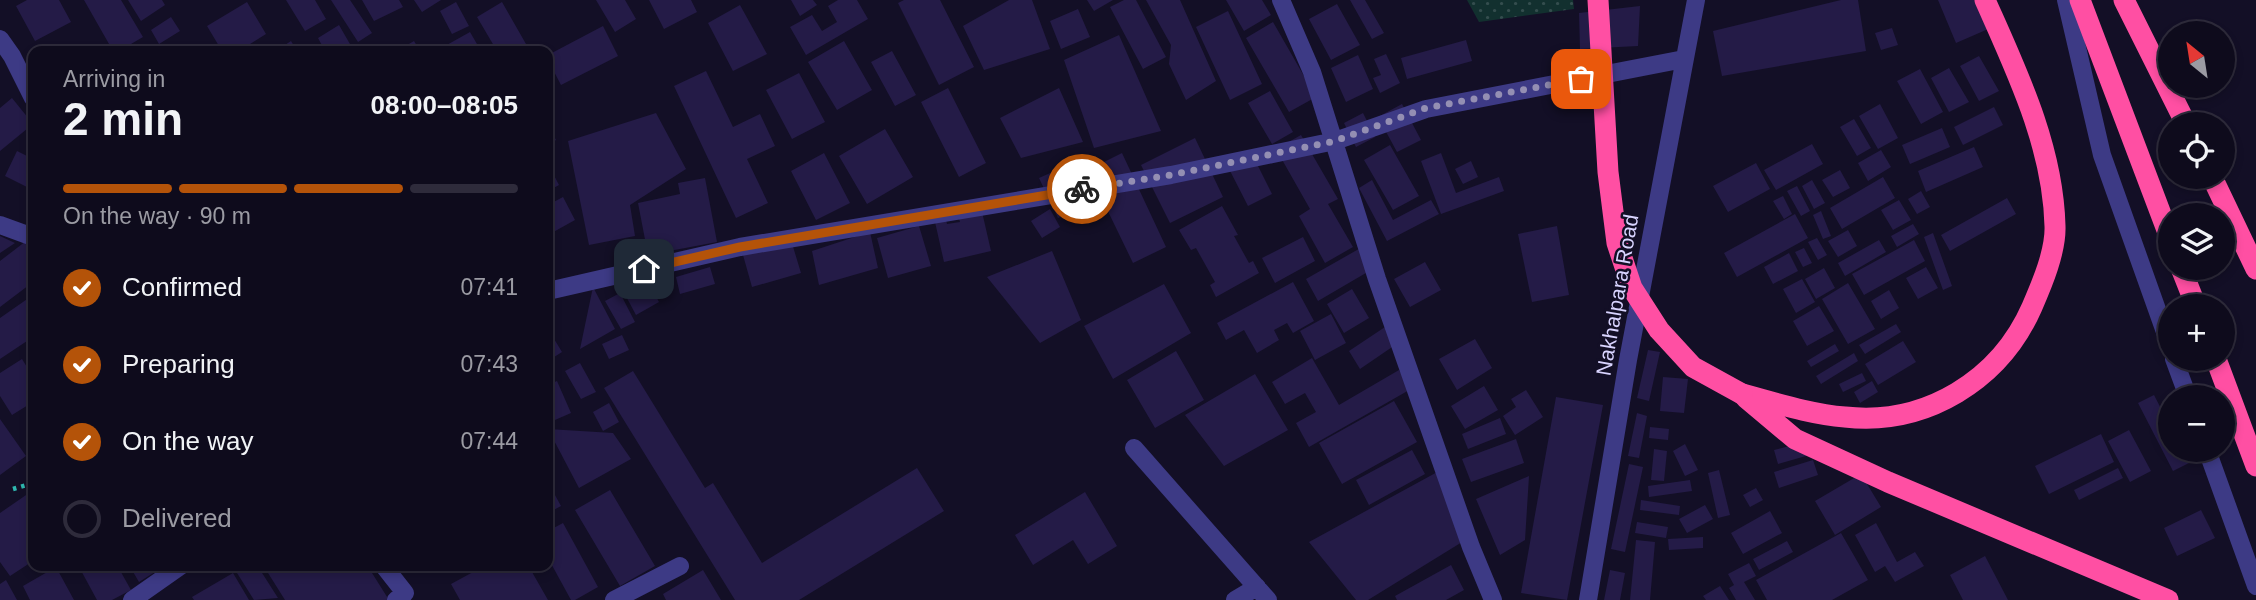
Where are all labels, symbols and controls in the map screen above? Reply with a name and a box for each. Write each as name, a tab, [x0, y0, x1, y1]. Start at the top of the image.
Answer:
north arrow	[2158, 21, 2235, 98]
map controls	[2158, 21, 2235, 462]
pin	[1551, 49, 1611, 109]
icon: bag	[1562, 60, 1600, 98]
text: Arriving in	[63, 66, 165, 92]
text: 08:00–08:05	[371, 90, 518, 120]
text: 2 min	[63, 93, 183, 145]
button: locate	[2158, 112, 2235, 189]
courier	[1047, 154, 1117, 224]
icon: bike	[1063, 170, 1101, 208]
text: On the way · 90 m	[63, 203, 251, 229]
button: layers	[2158, 203, 2235, 280]
street label: Nakhalpara Road	[1591, 213, 1643, 377]
pin	[614, 239, 674, 299]
icon: home	[625, 250, 663, 288]
icon: check	[63, 269, 101, 307]
text: Confirmed	[122, 272, 242, 302]
text: 07:41	[460, 274, 518, 300]
button: +	[2158, 294, 2235, 371]
icon: check	[63, 346, 101, 384]
text: Preparing	[122, 349, 235, 379]
text: 07:43	[460, 351, 518, 377]
button: −	[2158, 385, 2235, 462]
icon: check	[63, 423, 101, 461]
text: On the way	[122, 426, 254, 456]
text: 07:44	[460, 428, 518, 454]
text: Delivered	[122, 503, 232, 533]

